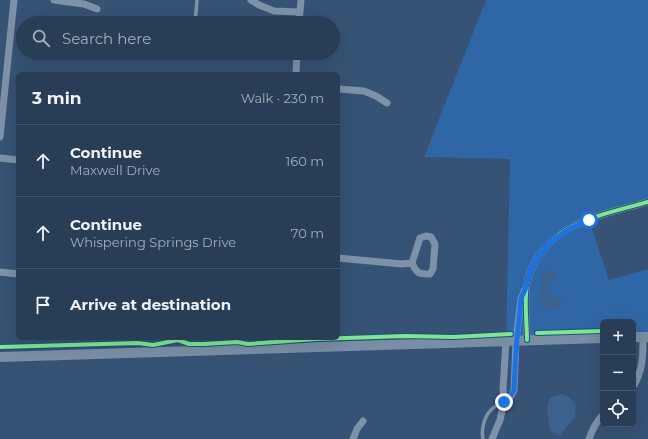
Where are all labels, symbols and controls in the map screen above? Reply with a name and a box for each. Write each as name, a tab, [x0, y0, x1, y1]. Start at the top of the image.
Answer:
search box	[16, 16, 340, 60]
icon: search	[30, 27, 52, 49]
text: Search here	[62, 29, 151, 48]
text: 3 min	[32, 88, 82, 108]
text: Walk · 230 m	[241, 90, 324, 106]
text: Continue	[70, 143, 142, 162]
icon: ahead	[32, 150, 54, 172]
text: 160 m	[286, 153, 324, 169]
text: Maxwell Drive	[70, 162, 160, 178]
route start	[580, 211, 598, 229]
text: Continue	[70, 215, 142, 234]
icon: ahead	[32, 222, 54, 244]
text: 70 m	[291, 225, 324, 241]
text: Whispering Springs Drive	[70, 234, 236, 250]
icon: arrive	[32, 294, 54, 316]
text: Arrive at destination	[70, 295, 231, 314]
map controls	[600, 319, 636, 427]
button: +	[600, 319, 636, 355]
button: −	[600, 355, 636, 391]
button: locate	[600, 391, 636, 427]
route end	[495, 393, 513, 411]

